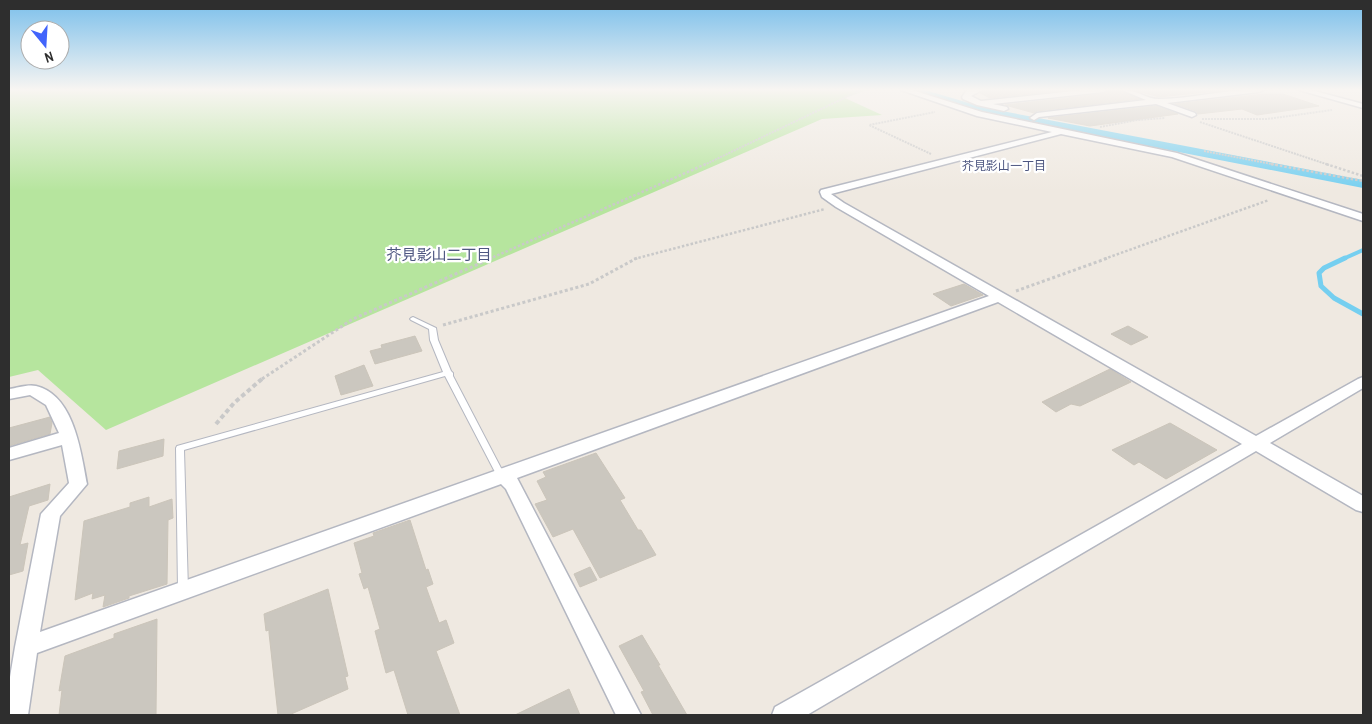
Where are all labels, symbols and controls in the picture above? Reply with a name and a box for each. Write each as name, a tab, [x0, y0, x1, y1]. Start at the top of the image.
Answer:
north arrow	[20, 20, 70, 70]
text: N	[42, 48, 56, 67]
district label: 芥見影山一丁目	[962, 158, 1046, 174]
district label: 芥見影山二丁目	[386, 244, 492, 265]

